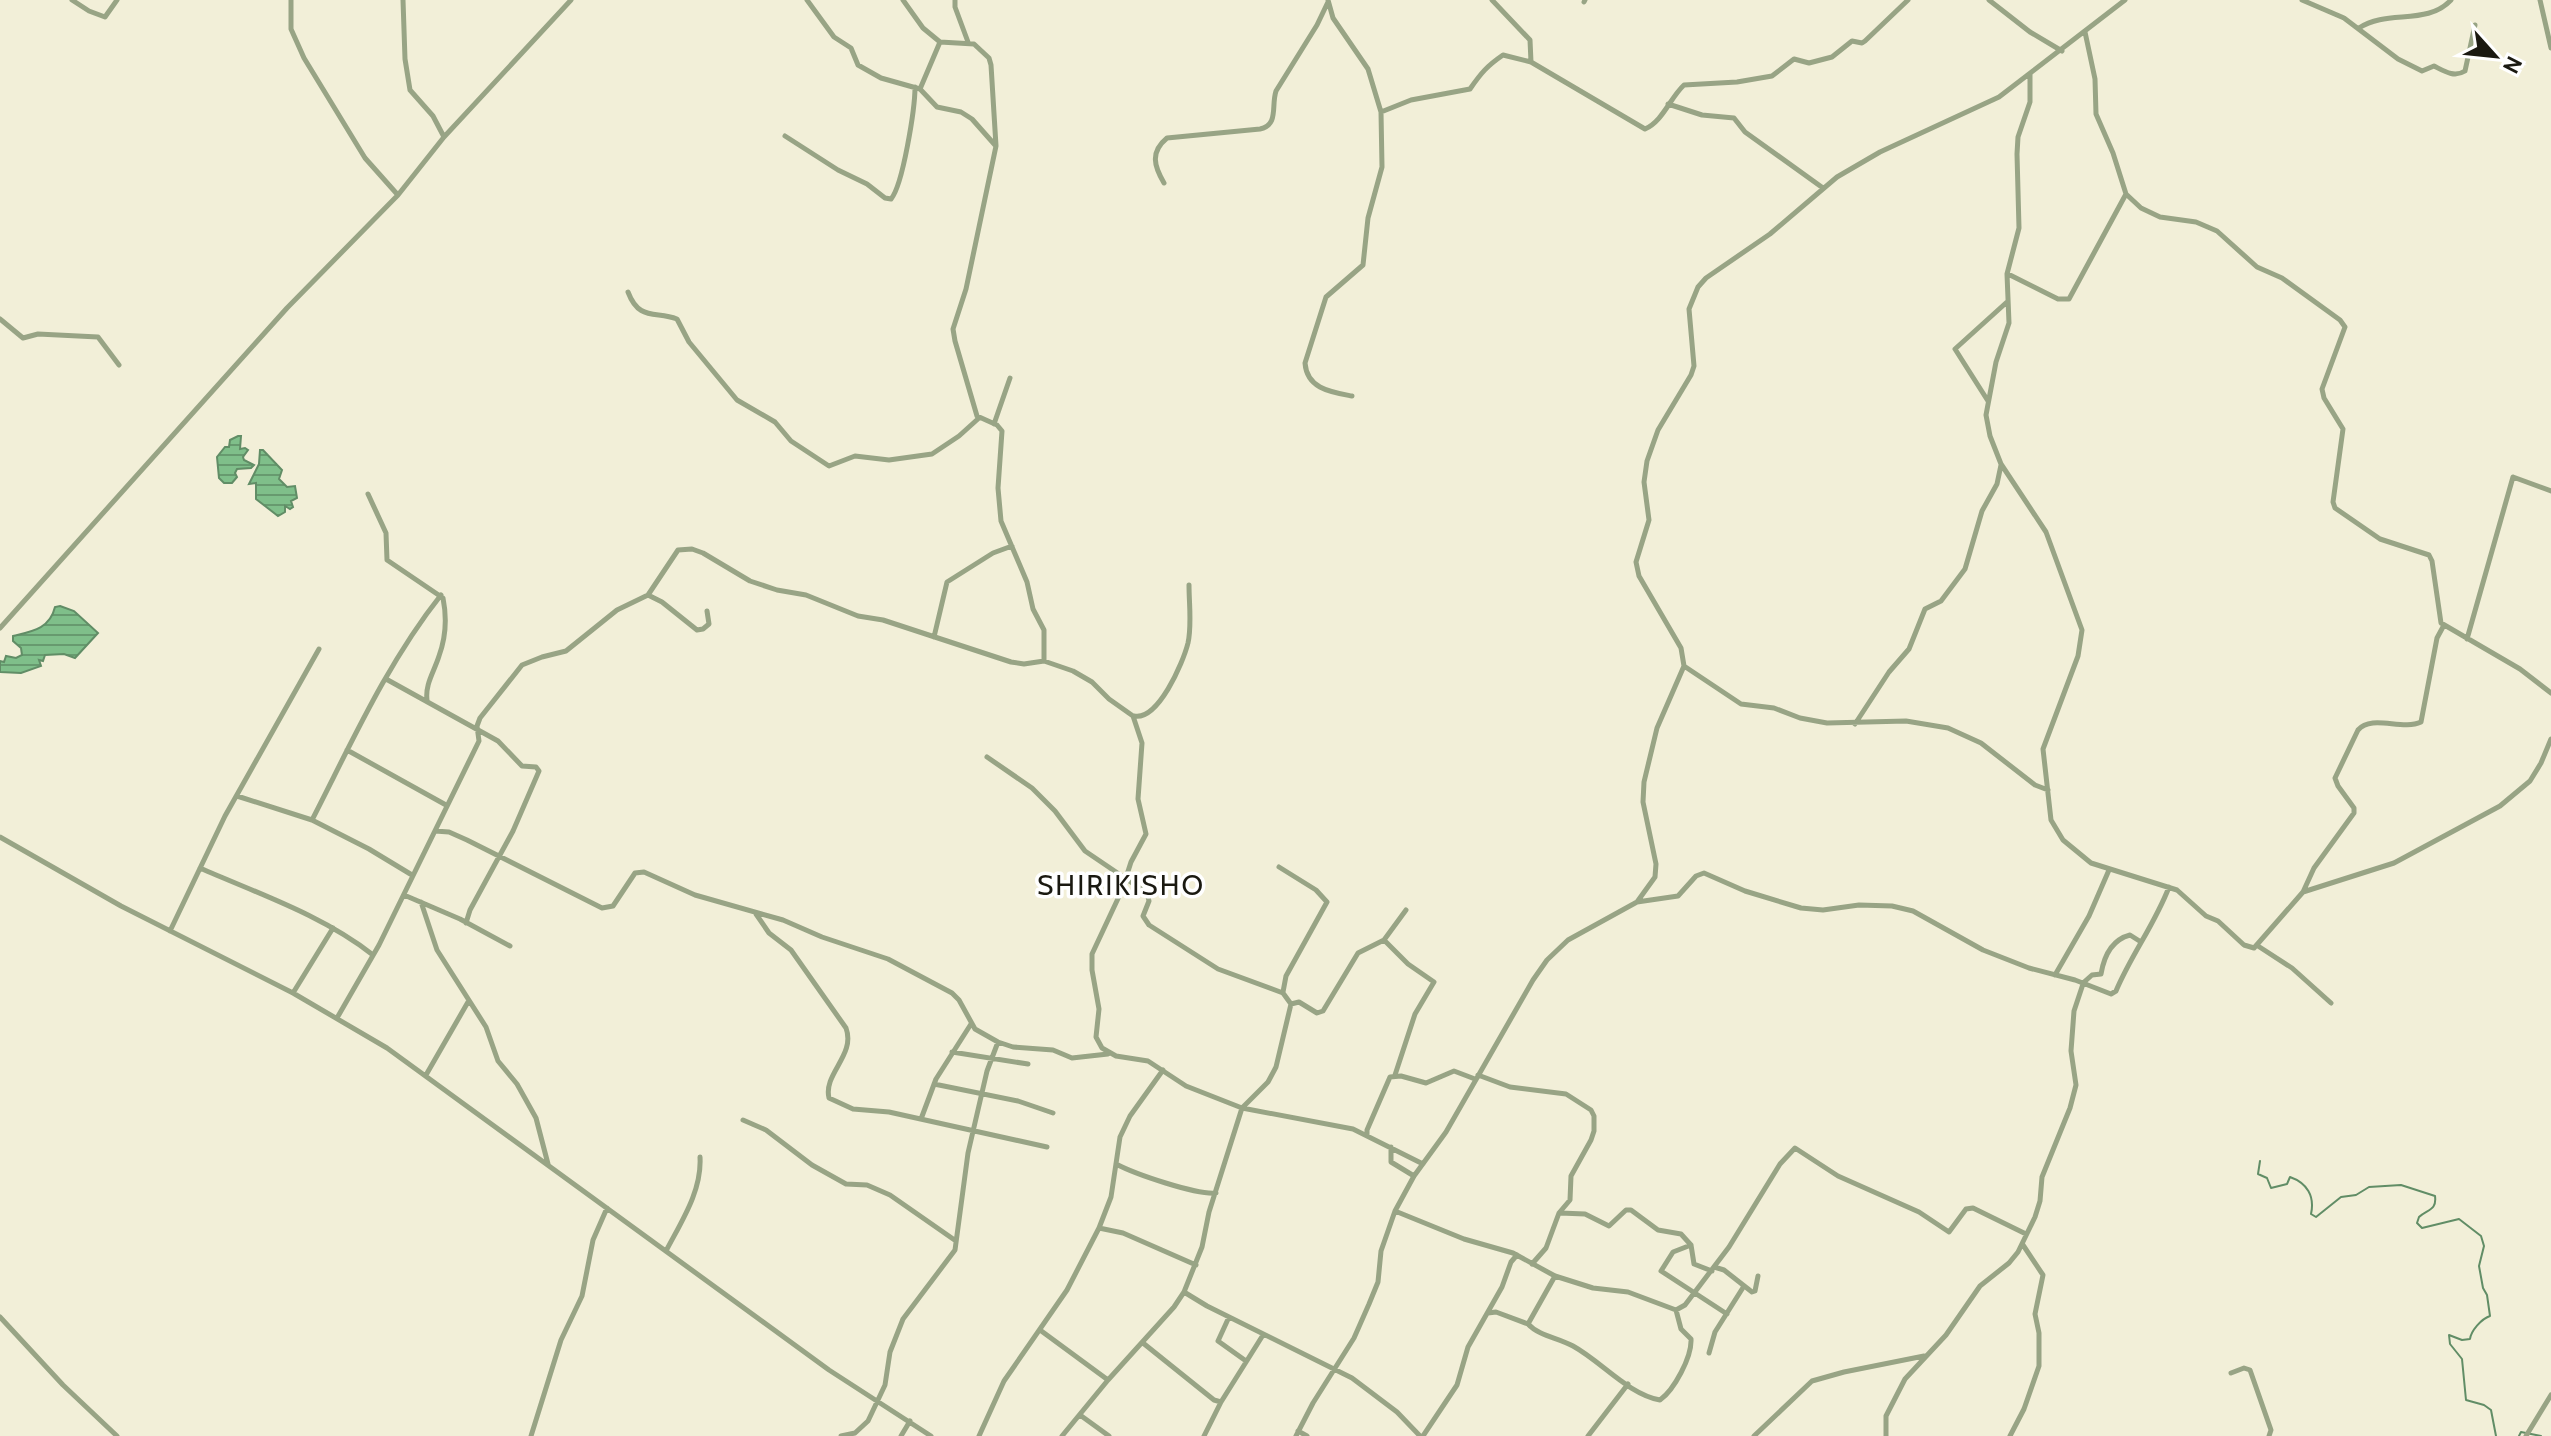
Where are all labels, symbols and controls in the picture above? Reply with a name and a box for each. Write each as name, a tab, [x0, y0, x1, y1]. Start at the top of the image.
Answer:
north arrow	[2455, 16, 2535, 96]
text: N	[2497, 52, 2528, 78]
district label: SHIRIKISHO	[1037, 868, 1205, 902]

